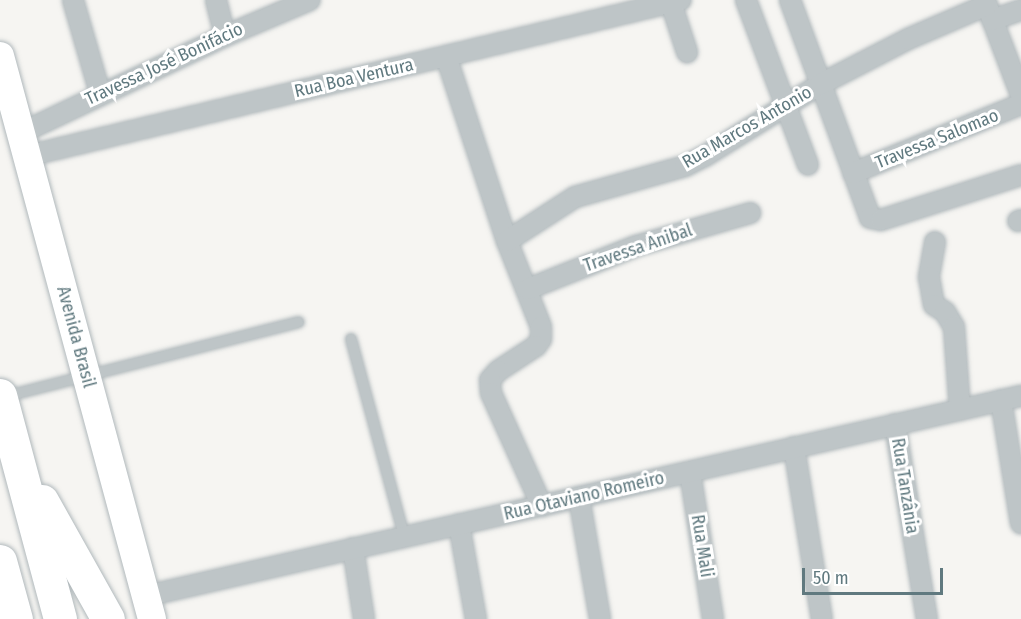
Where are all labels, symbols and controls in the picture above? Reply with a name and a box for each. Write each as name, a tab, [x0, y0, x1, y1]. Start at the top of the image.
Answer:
street label: Travessa José Bonifácio	[82, 18, 246, 110]
street label: Rua Boa Ventura	[292, 54, 416, 102]
street label: Rua Marcos Antonio	[678, 81, 816, 173]
street label: Travessa Salomao	[872, 104, 1002, 174]
street label: Travessa Anibal	[581, 219, 695, 277]
street label: Avenida Brasil	[52, 284, 100, 390]
street label: Rua Tanzânia	[887, 437, 923, 535]
street label: Rua Otaviano Romeiro	[502, 467, 666, 525]
street label: Rua Mali	[686, 513, 718, 579]
scale bar	[805, 556, 946, 594]
text: 50 m	[813, 567, 849, 589]

